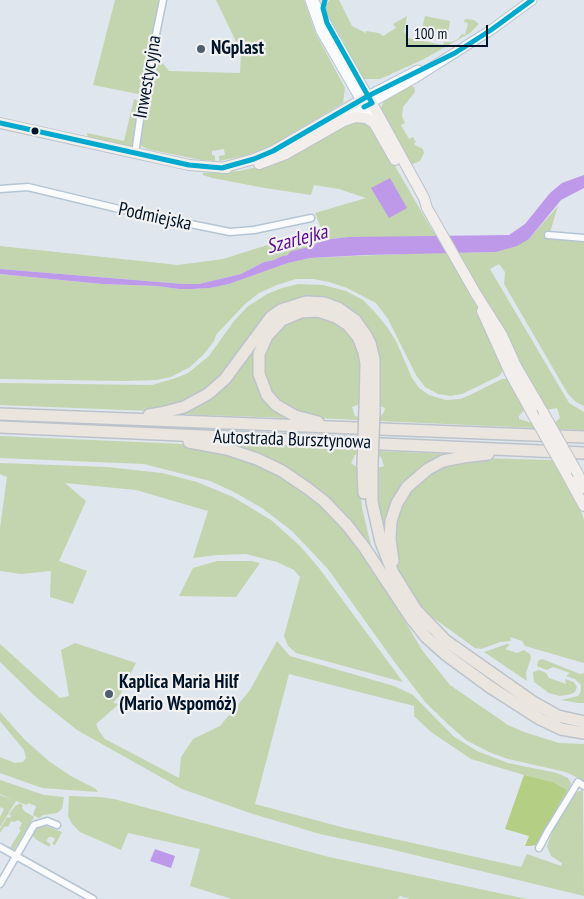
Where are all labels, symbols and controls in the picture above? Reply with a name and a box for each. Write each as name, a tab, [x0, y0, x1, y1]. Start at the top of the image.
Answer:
scale bar	[409, 15, 492, 47]
text: 100 m	[414, 24, 447, 43]
street label: Inwestycyjna	[129, 34, 167, 120]
place label: NGplast	[211, 38, 264, 60]
marker: NGplast	[195, 43, 207, 55]
unlabelled marker	[30, 126, 40, 136]
street label: Podmiejska	[116, 198, 194, 236]
water label: Szarlejka	[264, 220, 330, 260]
street label: Autostrada Bursztynowa	[213, 426, 371, 454]
place label: Kaplica Maria Hilf (Mario Wspomóż)	[119, 672, 238, 716]
marker: Kaplica Maria Hilf (Mario Wspomóż)	[103, 688, 115, 700]

